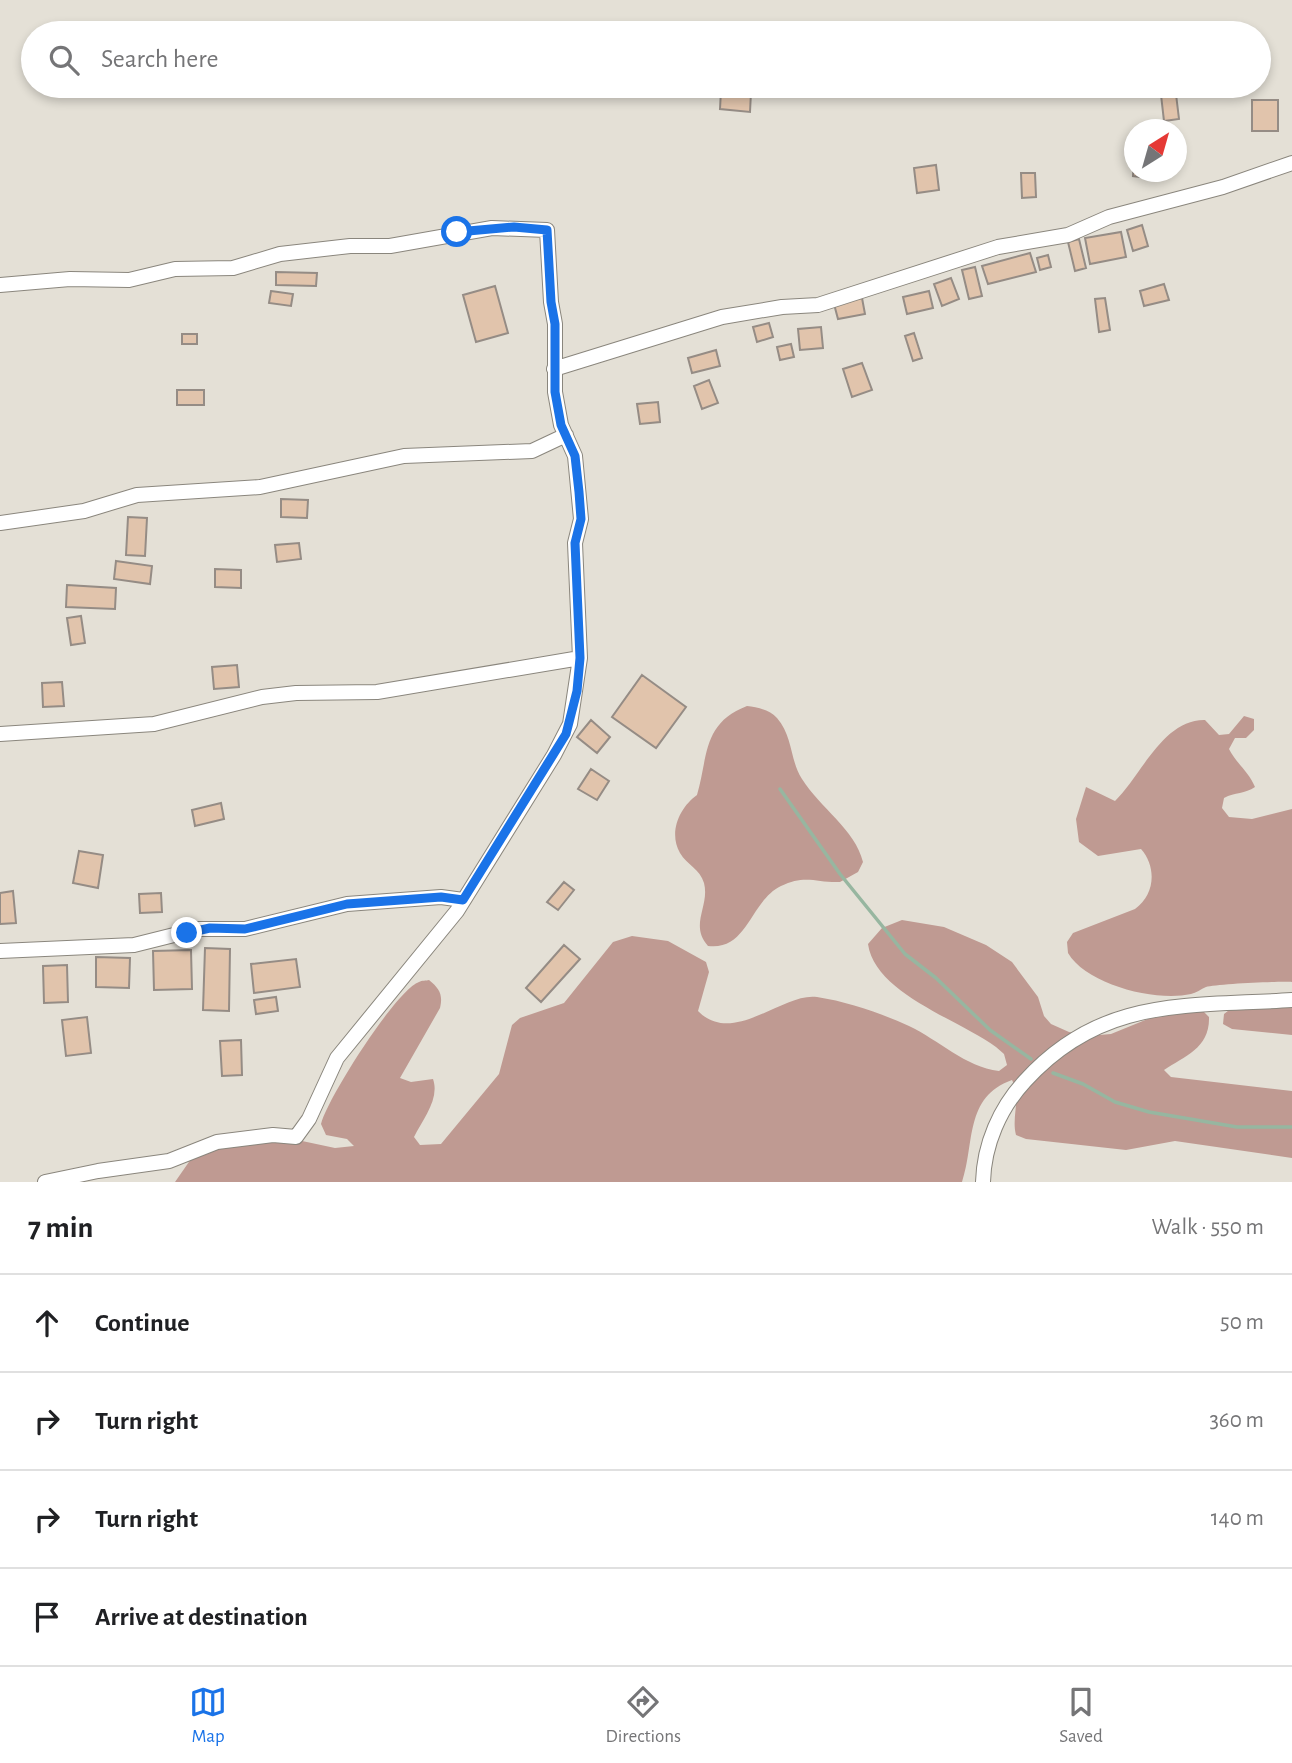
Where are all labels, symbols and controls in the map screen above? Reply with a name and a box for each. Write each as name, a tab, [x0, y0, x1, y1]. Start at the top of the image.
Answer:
search box	[21, 21, 1271, 98]
icon: search	[45, 41, 83, 79]
text: Search here	[101, 46, 219, 72]
north arrow	[1124, 119, 1187, 182]
route start	[441, 216, 472, 247]
route end	[171, 917, 202, 948]
text: 7 min	[28, 1213, 93, 1243]
text: Walk · 550 m	[1151, 1216, 1264, 1239]
icon: ahead	[28, 1304, 66, 1342]
text: Continue	[95, 1310, 190, 1336]
text: 50 m	[1220, 1311, 1264, 1334]
icon: right	[28, 1402, 66, 1440]
text: Turn right	[95, 1408, 198, 1434]
text: 360 m	[1209, 1409, 1264, 1432]
icon: right	[28, 1500, 66, 1538]
text: Turn right	[95, 1506, 198, 1532]
text: 140 m	[1211, 1507, 1264, 1530]
icon: arrive	[28, 1598, 66, 1636]
text: Arrive at destination	[95, 1604, 308, 1630]
tab: Map	[189, 1683, 227, 1748]
tab: Directions	[605, 1683, 681, 1748]
tab: Saved	[1059, 1683, 1103, 1748]

